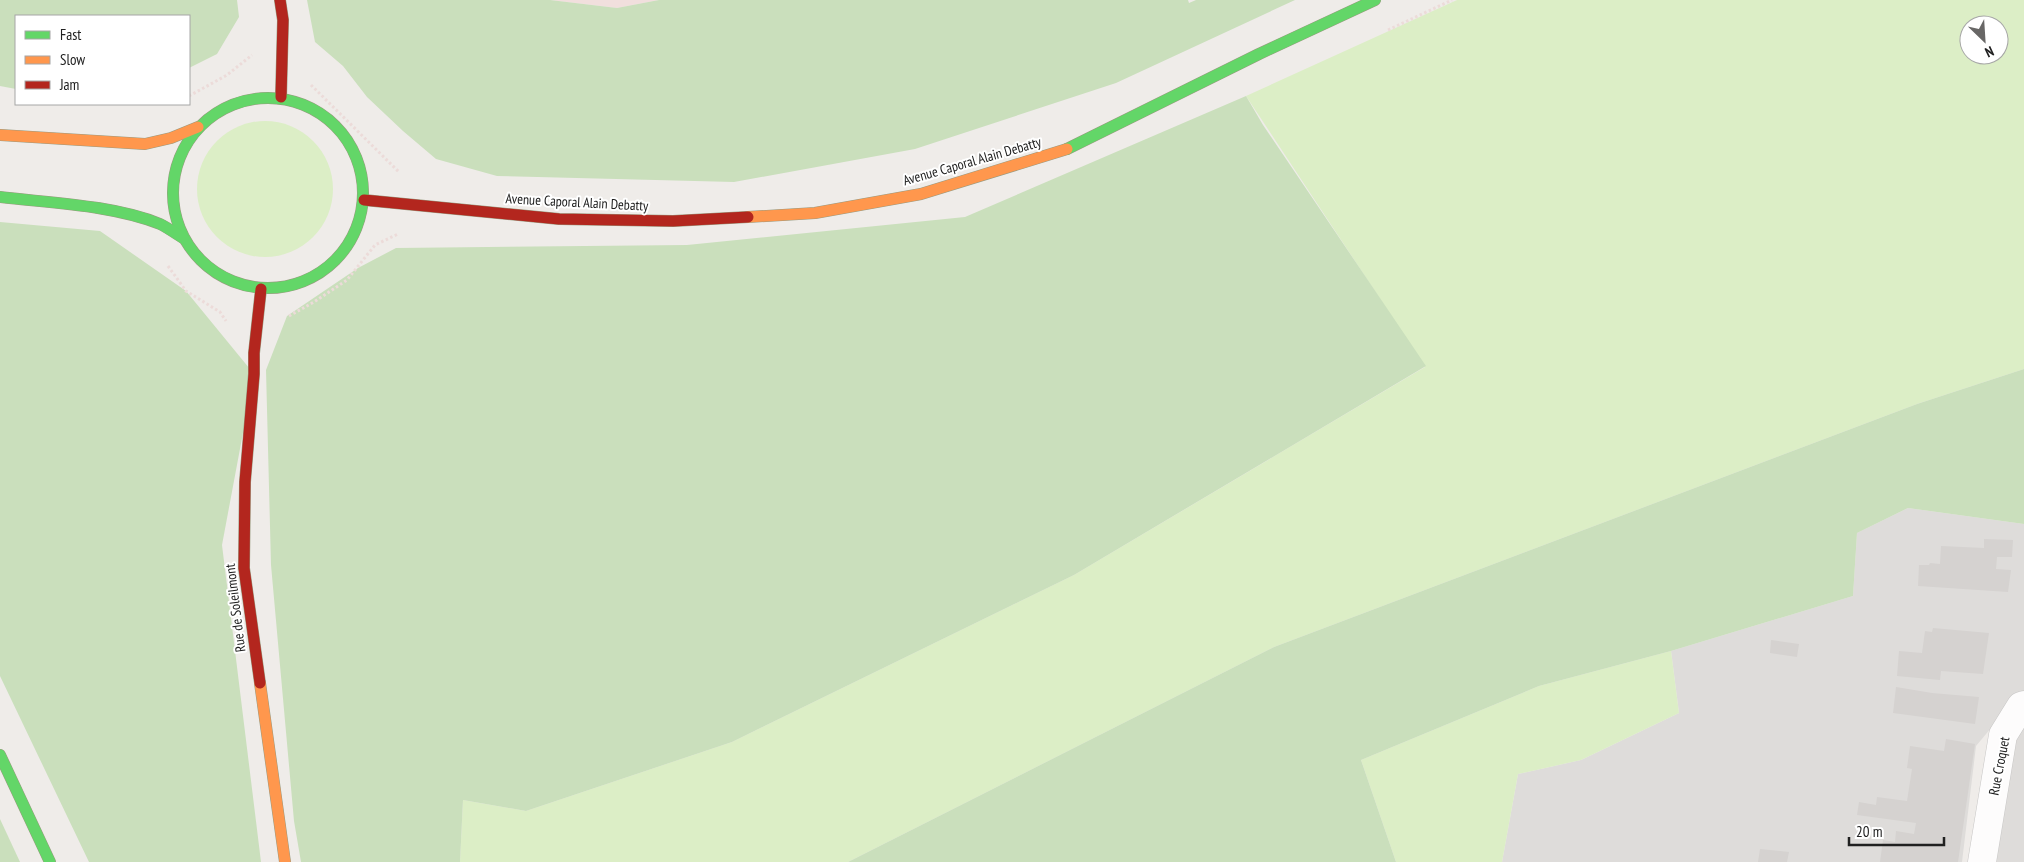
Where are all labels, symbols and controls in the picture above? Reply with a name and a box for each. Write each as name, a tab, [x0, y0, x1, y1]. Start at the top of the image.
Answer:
legend	[15, 15, 190, 105]
north arrow	[1959, 15, 2009, 65]
text: Fast	[60, 25, 81, 44]
text: N	[1982, 42, 1997, 62]
text: Slow	[60, 50, 85, 69]
text: Jam	[59, 75, 79, 94]
street label: Avenue Caporal Alain Debatty	[901, 132, 1044, 189]
street label: Avenue Caporal Alain Debatty	[505, 189, 650, 215]
street label: Rue de Soleilmont	[221, 563, 249, 653]
street label: Rue Croquet	[1984, 735, 2014, 797]
scale bar	[1849, 814, 1944, 846]
text: 20 m	[1856, 822, 1882, 841]

